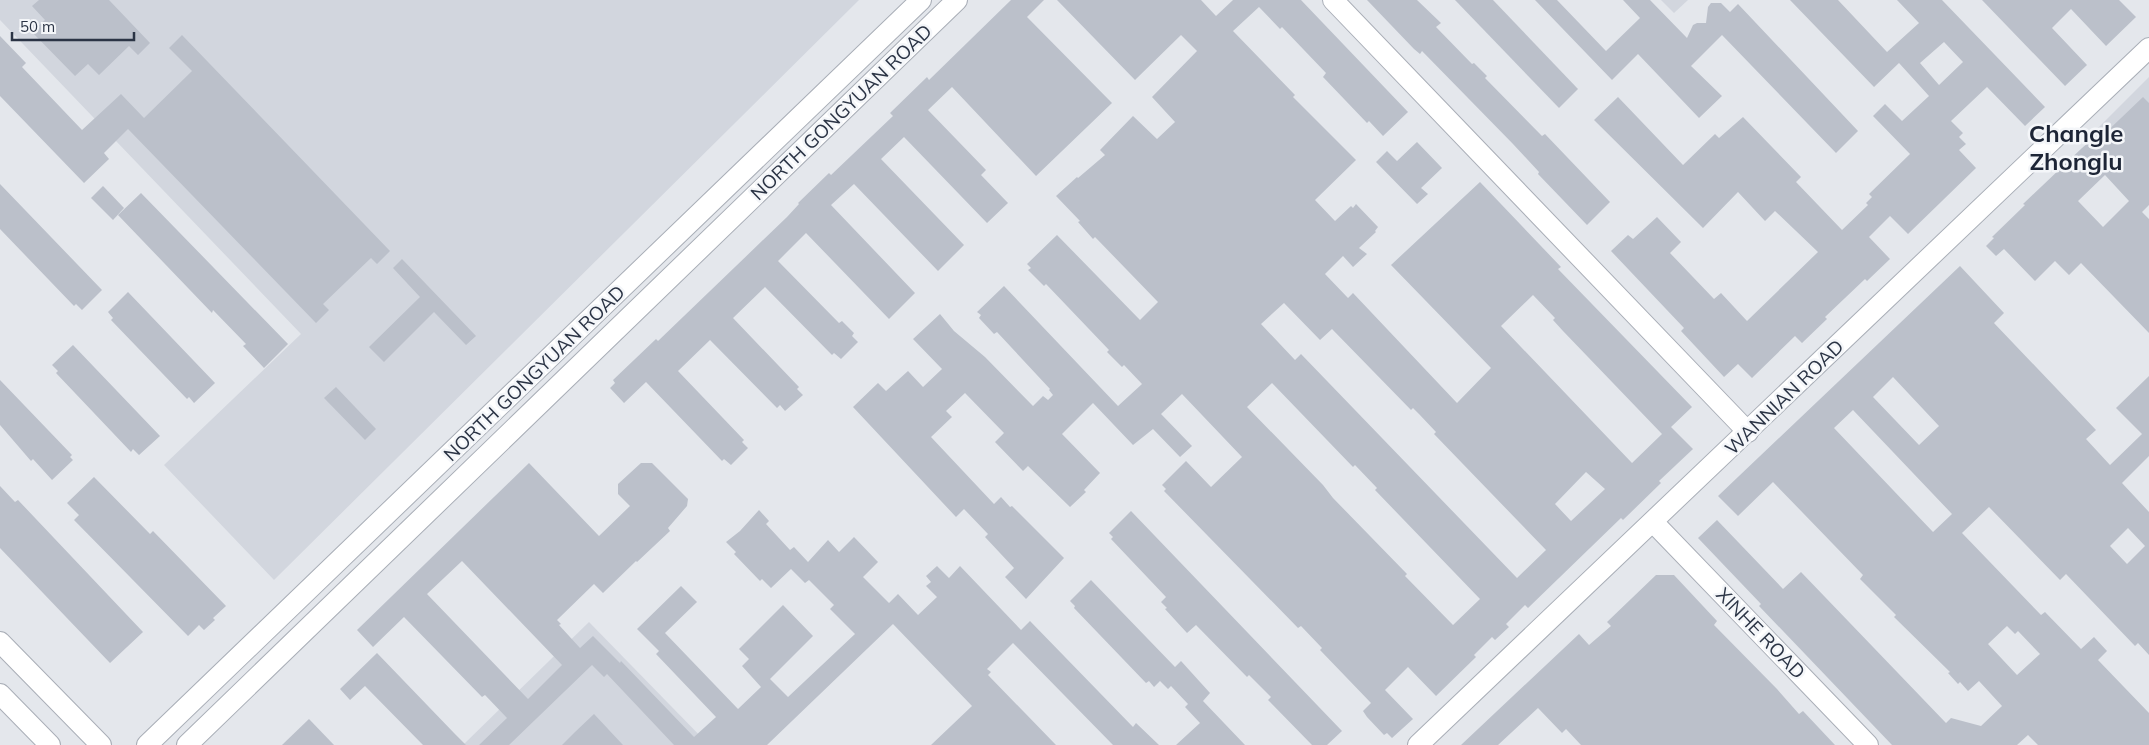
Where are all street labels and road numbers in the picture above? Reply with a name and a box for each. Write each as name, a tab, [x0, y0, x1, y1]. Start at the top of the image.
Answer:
street label: NORTH GONGYUAN ROAD	[745, 19, 937, 205]
street label: NORTH GONGYUAN ROAD	[438, 280, 630, 466]
street label: WANNIAN ROAD	[1720, 334, 1848, 460]
street label: XINHE ROAD	[1711, 582, 1811, 684]

